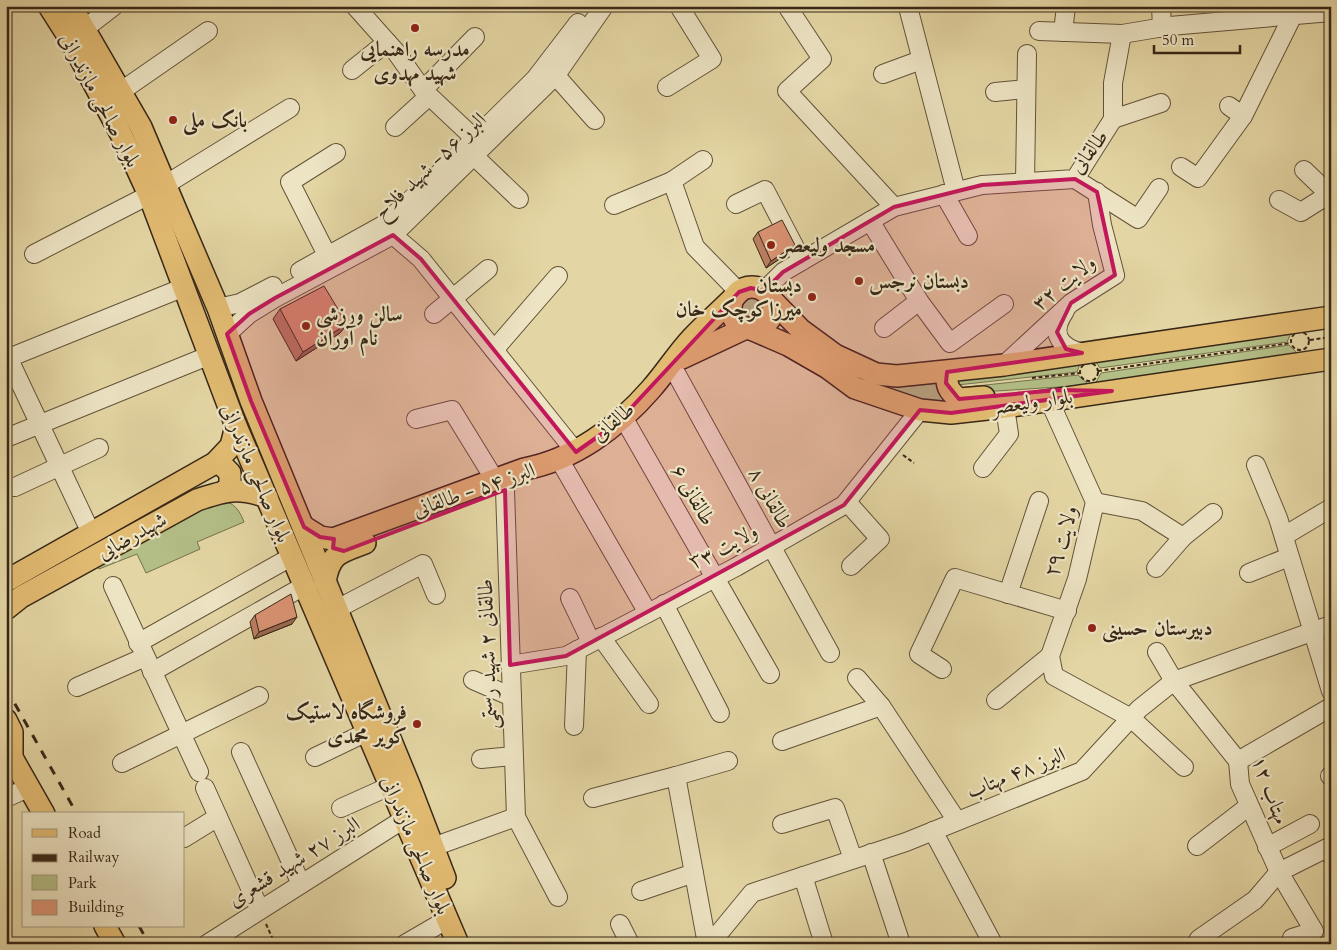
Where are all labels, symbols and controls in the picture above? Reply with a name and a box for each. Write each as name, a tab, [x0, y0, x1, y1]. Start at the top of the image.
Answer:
marker: مدرسه راهنمایی شهید مهدوی	[409, 22, 421, 34]
scale bar	[1154, 22, 1241, 54]
street label: بلوار صالحی مازندرانی	[52, 28, 148, 172]
text: 50 m	[1162, 30, 1194, 50]
place label: مدرسه راهنمایی شهید مهدوی	[359, 35, 470, 88]
place label: بانک ملی	[182, 106, 247, 136]
street label: البرز ۵۶- شهید فلاح	[367, 106, 496, 229]
marker: بانک ملی	[167, 114, 179, 126]
street label: طالقانی	[1063, 124, 1115, 180]
place label: مسجد ولیعصر	[778, 231, 875, 260]
marker: مسجد ولیعصر	[765, 239, 777, 251]
street label: ولایت ۳۲	[1026, 248, 1102, 318]
place label: دبستان نرجس	[869, 267, 969, 296]
place label: دبستان میرزاکوچک خان	[676, 271, 802, 324]
marker: دبستان نرجس	[853, 275, 865, 287]
marker: دبستان میرزاکوچک خان	[806, 291, 818, 303]
place label: سالن ورزشی نام آوران	[316, 300, 403, 357]
marker: سالن ورزشی نام آوران	[300, 320, 312, 332]
street label: بلوار ولیعصر	[987, 382, 1075, 422]
street label: طالقانی	[585, 395, 641, 449]
street label: بلوار صالحی مازندرانی	[214, 399, 298, 547]
street label: البرز ۵۴ - طالقانی	[409, 456, 539, 524]
street label: طالقانی ۶	[664, 459, 722, 531]
street label: طالقانی ۸	[741, 462, 799, 534]
street label: ولایت ٢٩	[1039, 503, 1085, 579]
street label: شهیدرضایی	[92, 505, 172, 567]
street label: ولایت ٣۳	[684, 517, 763, 578]
street label: طالقانی ۲ شهید رستمی	[471, 578, 505, 730]
place label: دبیرستان حسینی	[1102, 614, 1213, 643]
marker: دبیرستان حسینی	[1086, 622, 1098, 634]
place label: فروشگاه لاستیک کویر محمدی	[285, 698, 407, 751]
marker: فروشگاه لاستیک کویر محمدی	[411, 718, 423, 730]
street label: البرز ۴۸ مهتاب	[962, 740, 1070, 806]
street label: مهتاب ۱۲	[1244, 752, 1296, 828]
street label: بلوار صالحی مازندرانی	[374, 771, 458, 919]
street label: البرز ۲۷ شهید قشعری	[222, 810, 366, 914]
legend	[22, 812, 185, 928]
text: Road	[68, 823, 101, 843]
text: Railway	[68, 847, 119, 867]
text: Park	[68, 873, 97, 893]
text: Building	[68, 897, 124, 917]

